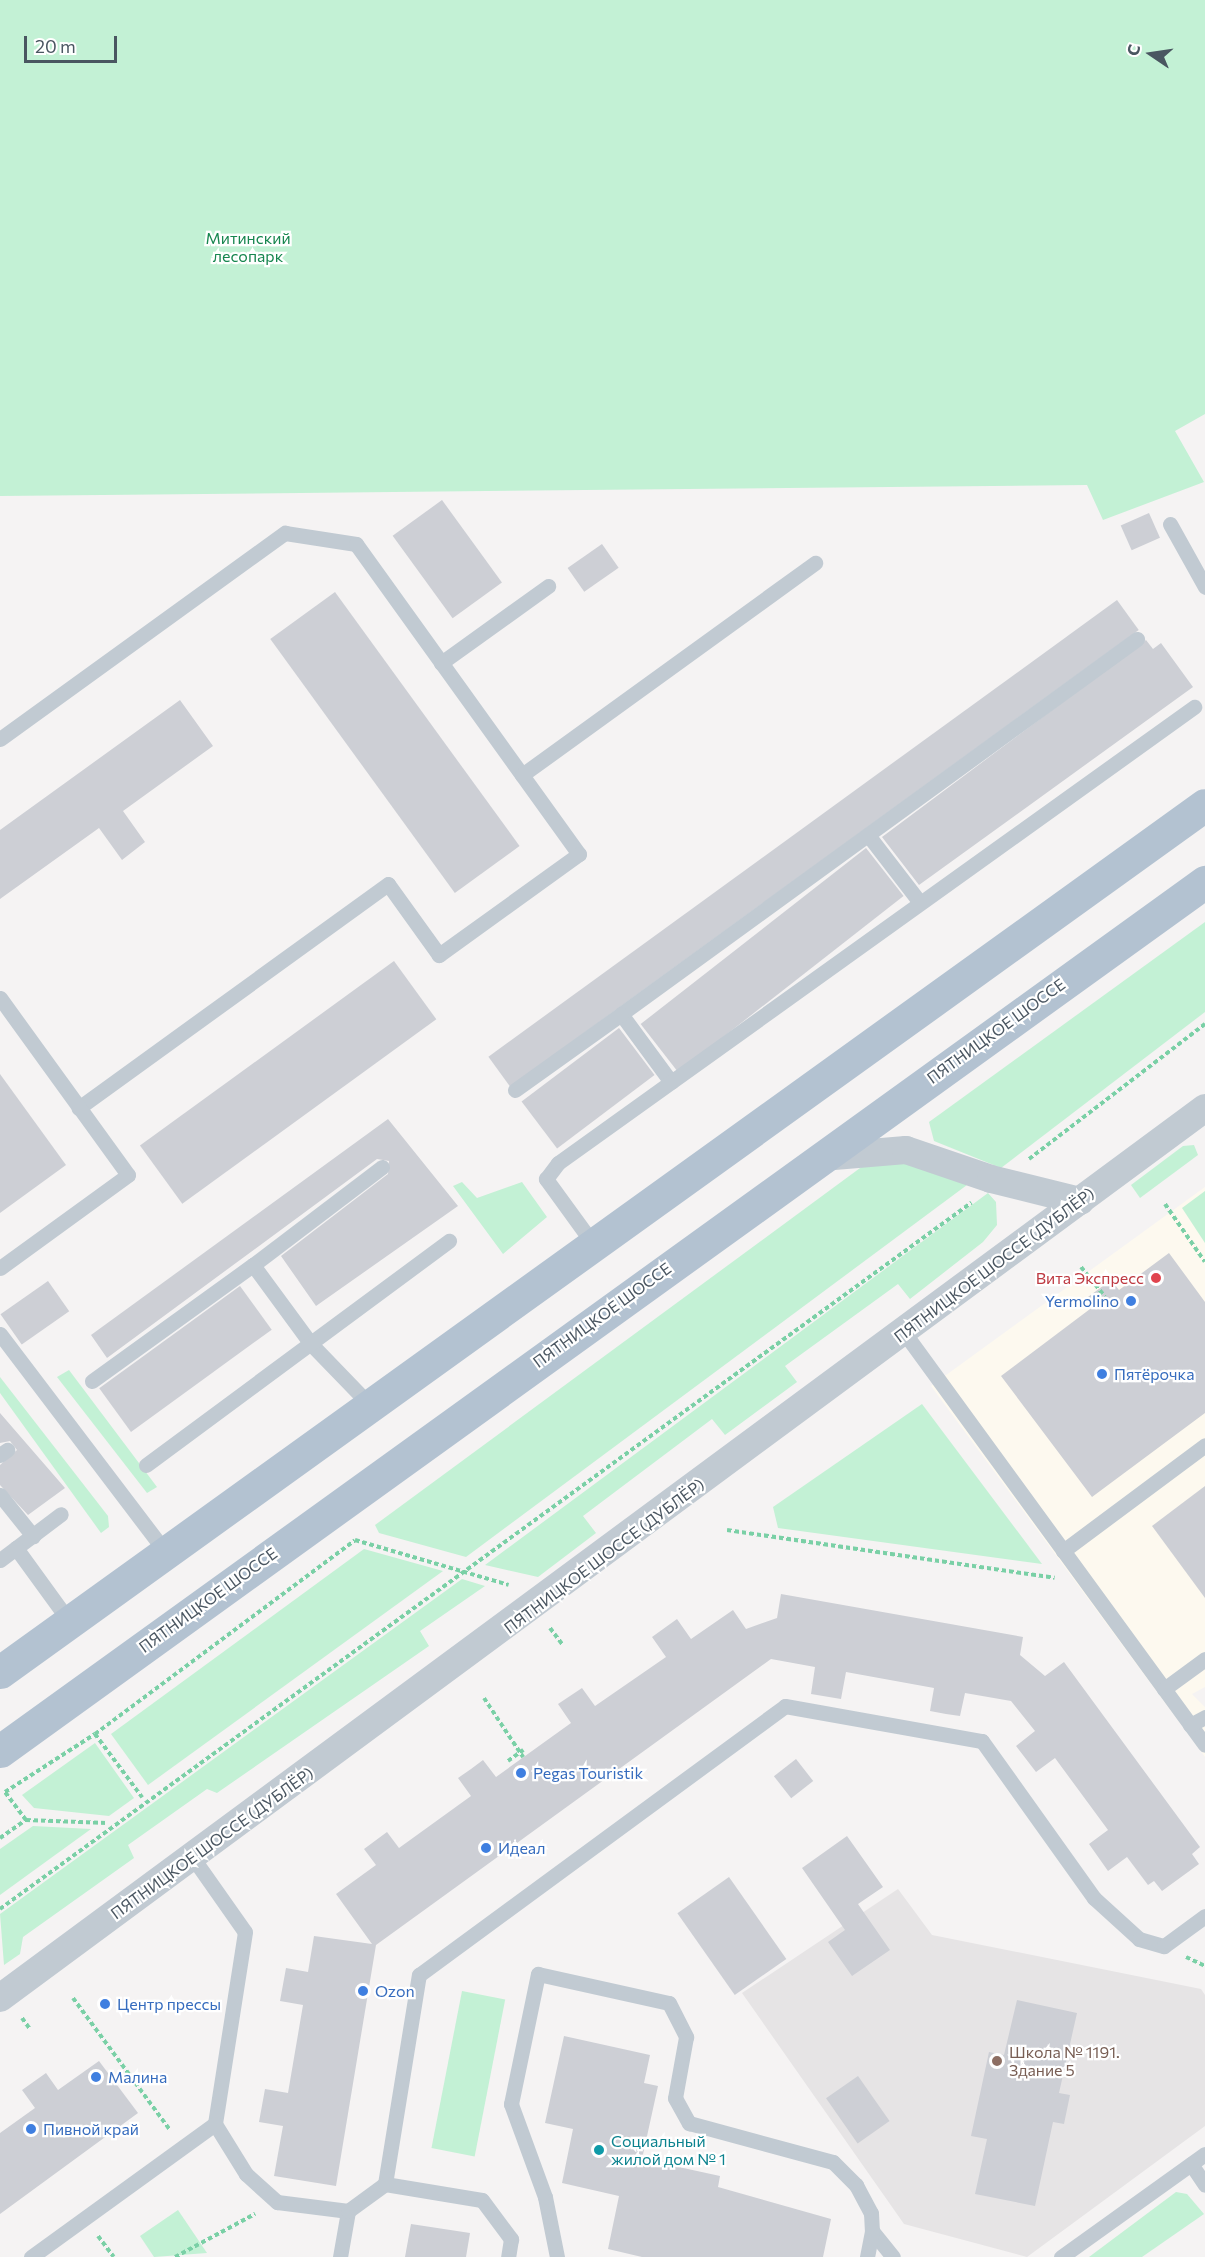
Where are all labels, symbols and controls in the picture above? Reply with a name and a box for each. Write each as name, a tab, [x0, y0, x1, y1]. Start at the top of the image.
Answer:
scale bar	[27, 24, 120, 62]
north arrow	[1121, 24, 1181, 84]
text: 20 m	[35, 35, 76, 57]
text: С	[1122, 42, 1143, 57]
park label: Митинский лесопарк	[205, 228, 291, 266]
street label: ПЯТНИЦКОЕ ШОССЕ	[923, 974, 1069, 1088]
street label: ПЯТНИЦКОЕ ШОССЕ (ДУБЛЁР)	[890, 1183, 1098, 1347]
street label: ПЯТНИЦКОЕ ШОССЕ	[529, 1258, 675, 1372]
place label: Вита Экспресс	[1036, 1268, 1144, 1288]
marker: Вита Экспресс	[1149, 1271, 1163, 1285]
place label: Yermolino	[1045, 1291, 1119, 1311]
marker: Yermolino	[1124, 1294, 1138, 1308]
place label: Пятёрочка	[1114, 1364, 1194, 1384]
marker: Пятёрочка	[1095, 1367, 1109, 1381]
street label: ПЯТНИЦКОЕ ШОССЕ (ДУБЛЁР)	[500, 1474, 708, 1638]
street label: ПЯТНИЦКОЕ ШОССЕ	[135, 1543, 281, 1657]
street label: ПЯТНИЦКОЕ ШОССЕ (ДУБЛЁР)	[107, 1763, 317, 1923]
place label: Pegas Touristik	[533, 1763, 643, 1783]
marker: Pegas Touristik	[514, 1766, 528, 1780]
place label: Идеал	[498, 1838, 545, 1858]
marker: Идеал	[479, 1841, 493, 1855]
place label: Ozon	[375, 1981, 415, 2001]
marker: Ozon	[356, 1984, 370, 1998]
place label: Центр прессы	[117, 1994, 221, 2014]
marker: Центр прессы	[98, 1997, 112, 2011]
place label: Школа № 1191. Здание 5	[1009, 2042, 1120, 2080]
marker: Школа № 1191. Здание 5	[990, 2054, 1004, 2068]
place label: Малина	[108, 2067, 167, 2087]
marker: Малина	[89, 2070, 103, 2084]
place label: Пивной край	[43, 2119, 139, 2139]
marker: Пивной край	[24, 2122, 38, 2136]
place label: Социальный жилой дом № 1	[611, 2131, 726, 2169]
marker: Социальный жилой дом № 1	[592, 2143, 606, 2157]

